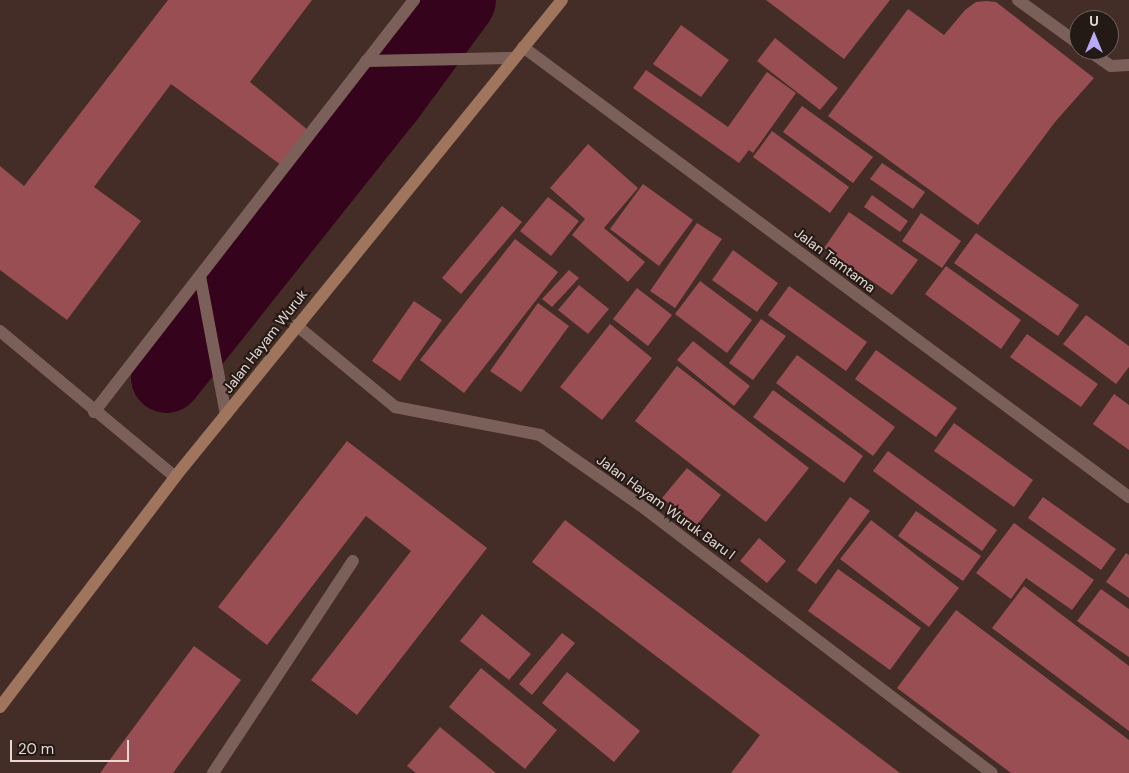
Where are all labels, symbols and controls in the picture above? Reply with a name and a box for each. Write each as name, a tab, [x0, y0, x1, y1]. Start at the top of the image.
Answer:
north arrow	[1069, 10, 1119, 60]
text: U	[1089, 12, 1099, 30]
street label: Jalan Tamtama	[791, 224, 879, 296]
street label: Jalan Hayam Wuruk	[219, 286, 311, 396]
street label: Jalan Hayam Wuruk Baru I	[594, 451, 738, 563]
scale bar	[12, 730, 131, 762]
text: 20 m	[18, 739, 54, 759]

